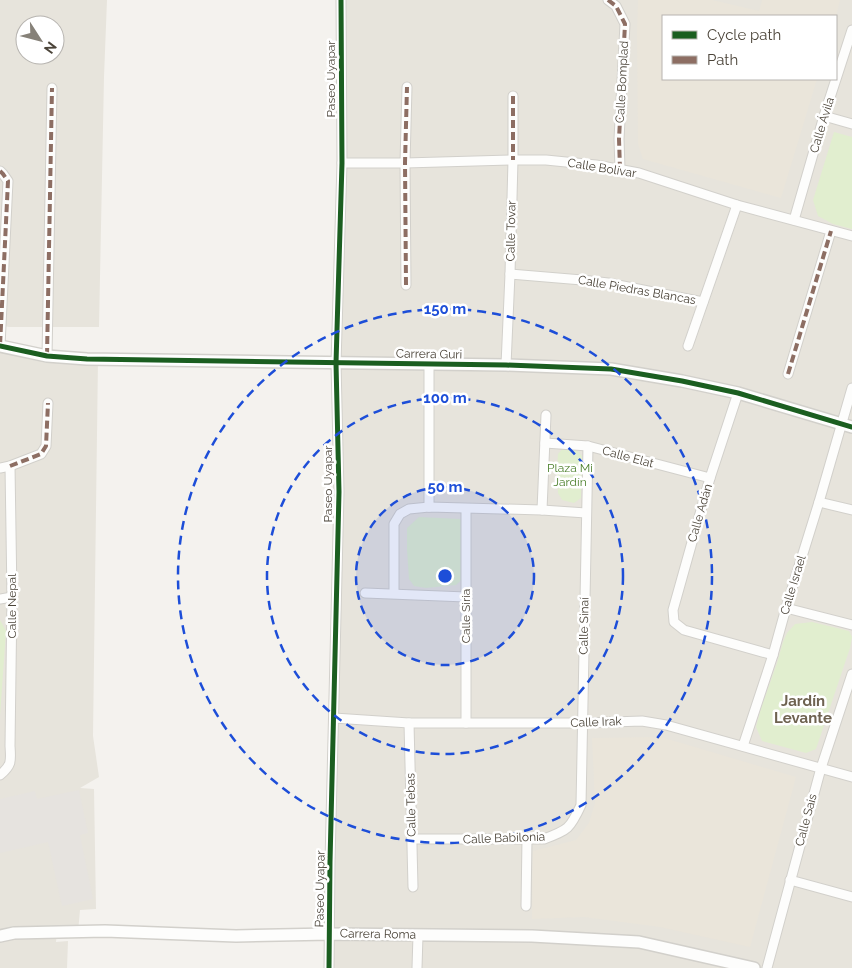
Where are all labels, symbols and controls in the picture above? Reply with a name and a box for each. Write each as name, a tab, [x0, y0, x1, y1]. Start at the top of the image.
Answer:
north arrow	[15, 15, 65, 65]
legend	[662, 15, 837, 80]
text: Cycle path	[707, 26, 781, 44]
text: N	[41, 39, 60, 57]
street label: Paseo Uyapar	[324, 40, 338, 118]
street label: Calle Bomplad	[613, 41, 631, 123]
text: Path	[707, 51, 738, 69]
street label: Calle Ávila	[807, 95, 837, 155]
street label: Calle Bolívar	[567, 156, 638, 180]
street label: Calle Tovar	[503, 200, 519, 262]
street label: Calle Piedras Blancas	[577, 273, 697, 307]
text: 150 m	[424, 300, 466, 318]
street label: Carrera Guri	[396, 346, 462, 362]
text: 100 m	[423, 389, 467, 407]
street label: Calle Elat	[601, 443, 655, 471]
street label: Paseo Uyapar	[321, 445, 335, 523]
park label: Plaza Mi Jardín	[547, 461, 593, 489]
text: 50 m	[427, 478, 463, 496]
street label: Calle Adán	[685, 482, 715, 544]
street label: Calle Israel	[777, 553, 809, 616]
centre of rings	[436, 567, 454, 585]
street label: Calle Nepal	[5, 573, 19, 638]
street label: Calle Siria	[459, 589, 473, 643]
street label: Calle Sinaí	[576, 597, 592, 655]
district label: Jardín Levante	[774, 692, 832, 727]
street label: Calle Irak	[570, 714, 623, 730]
street label: Calle Tebas	[403, 773, 419, 837]
street label: Calle Sais	[792, 792, 820, 848]
street label: Calle Babilonia	[463, 830, 545, 846]
street label: Paseo Uyapar	[312, 850, 328, 928]
street label: Carrera Roma	[340, 926, 416, 942]

